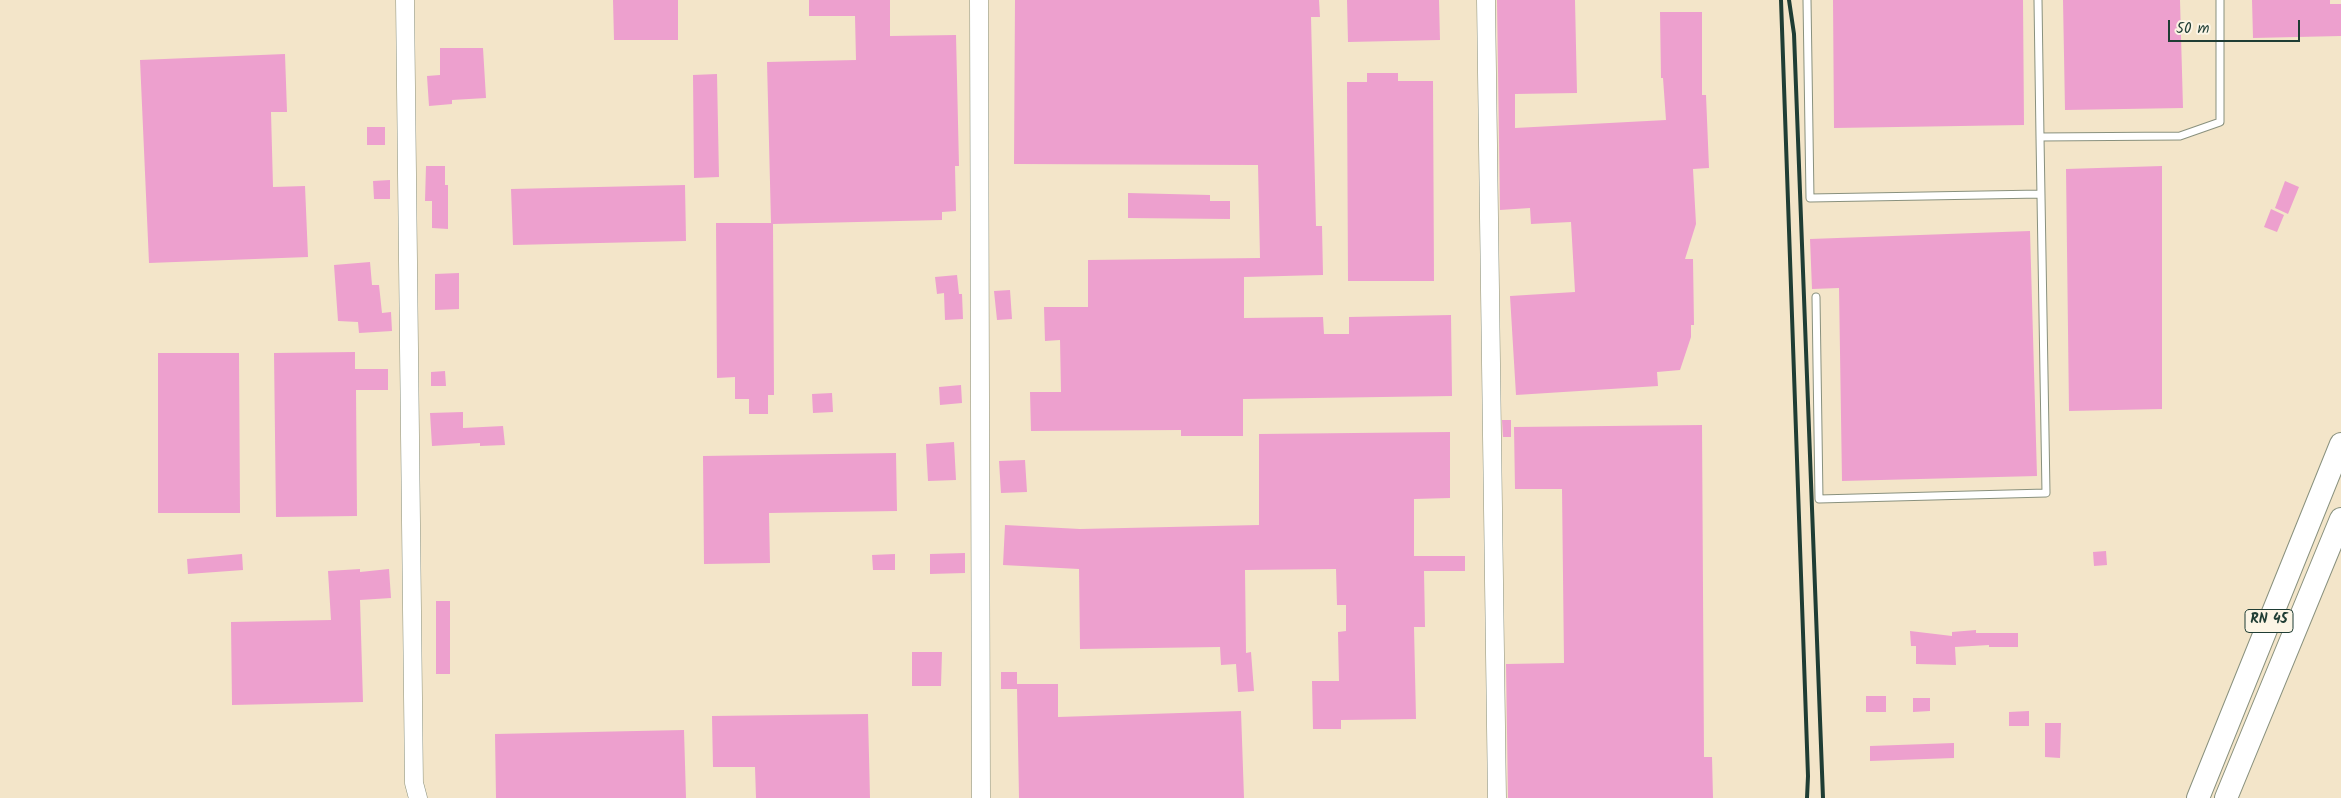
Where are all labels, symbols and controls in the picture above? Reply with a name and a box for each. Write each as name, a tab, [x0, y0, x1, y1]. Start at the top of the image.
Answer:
scale bar	[2171, 10, 2304, 42]
text: 50 m	[2176, 17, 2210, 41]
road number: RN 45	[2245, 610, 2293, 632]

